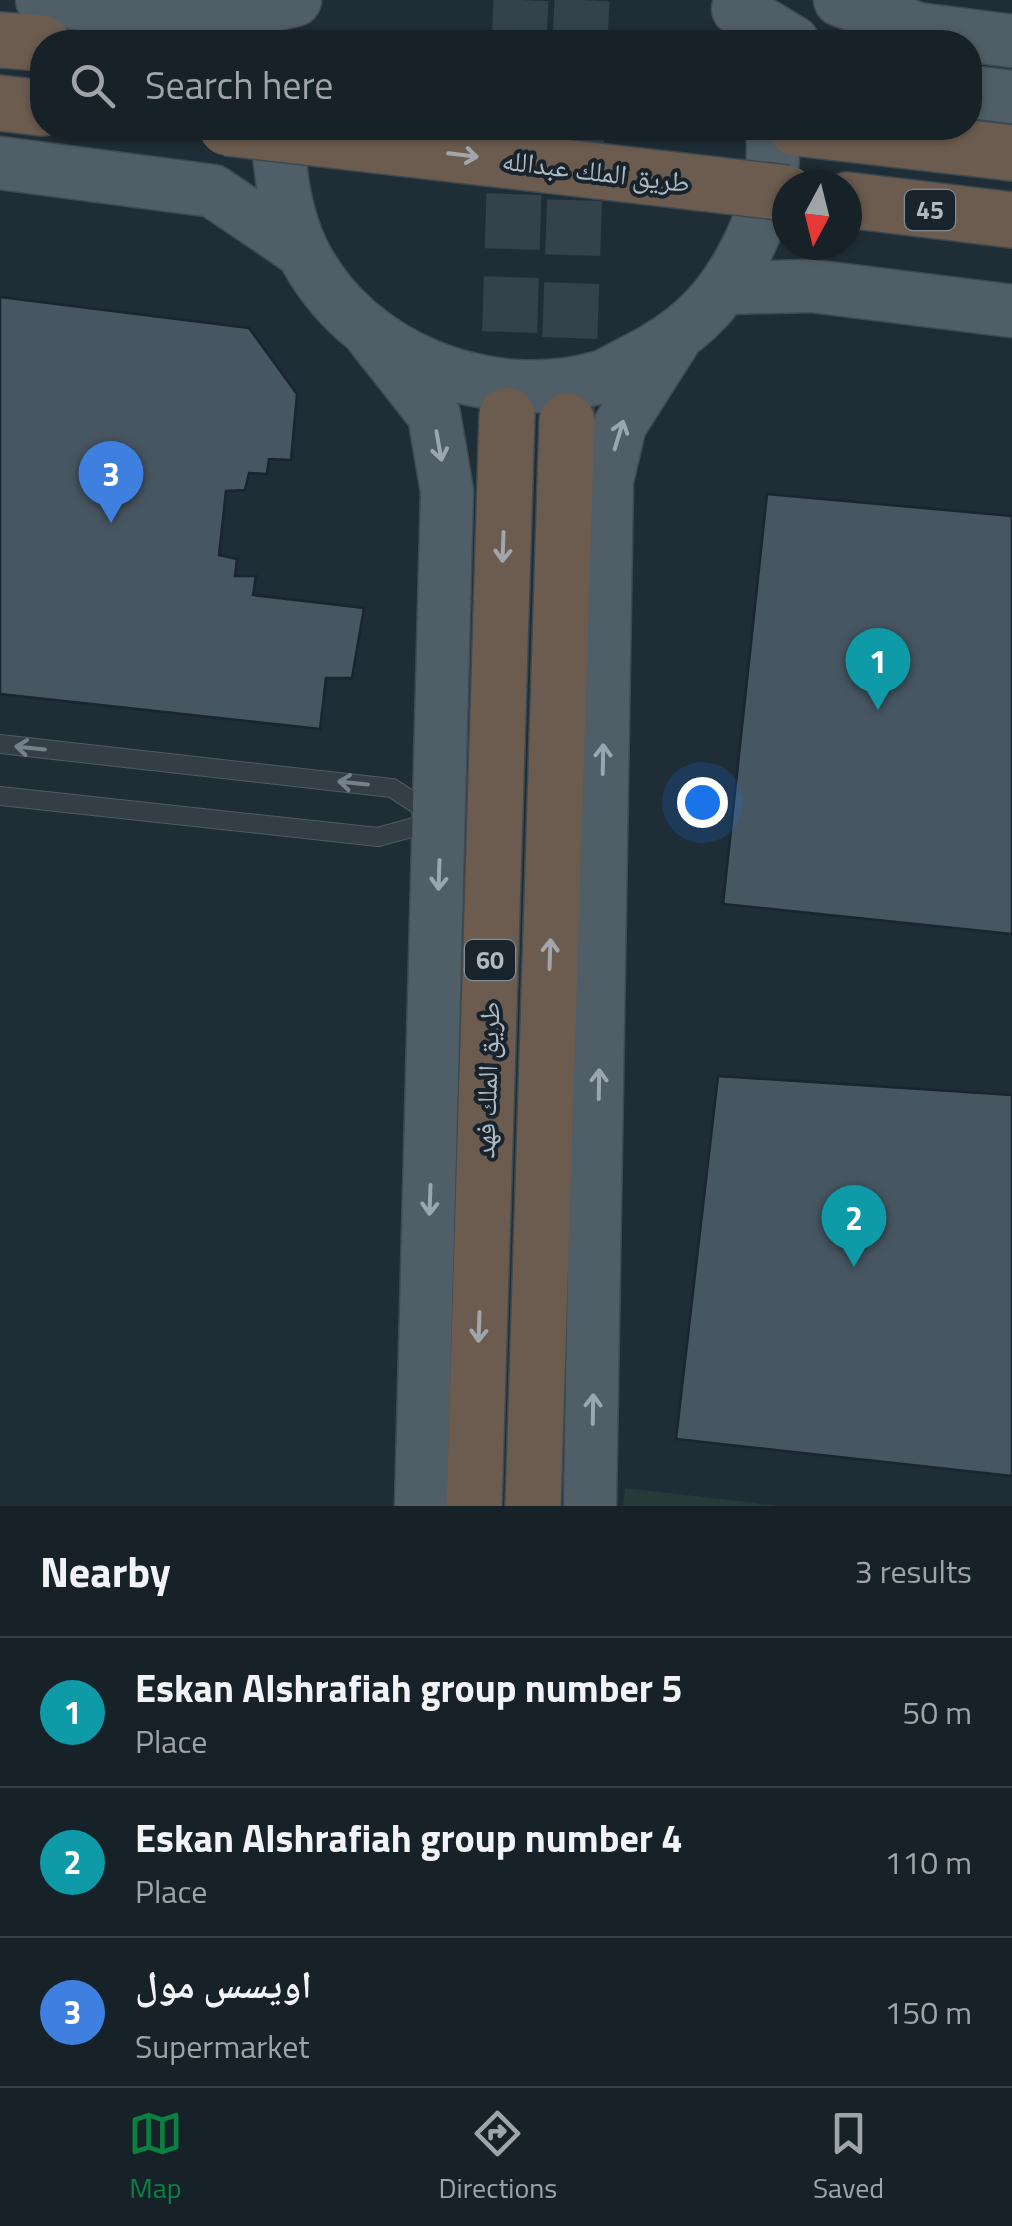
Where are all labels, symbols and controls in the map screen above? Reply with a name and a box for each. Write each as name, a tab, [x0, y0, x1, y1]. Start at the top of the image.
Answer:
search box	[30, 30, 982, 140]
text: Search here	[145, 56, 333, 114]
icon: search	[65, 58, 120, 113]
street label: طريق الملك عبدالله	[500, 138, 692, 203]
one-way arrow	[446, 146, 478, 165]
north arrow	[772, 170, 862, 260]
road number: 45	[905, 190, 955, 230]
one-way arrow	[611, 420, 629, 452]
one-way arrow	[430, 429, 449, 461]
pin: 3	[78, 440, 144, 523]
one-way arrow	[493, 531, 512, 563]
pin: 1	[846, 628, 910, 710]
one-way arrow	[14, 738, 47, 757]
one-way arrow	[594, 743, 613, 775]
one-way arrow	[337, 773, 370, 792]
your location	[677, 777, 728, 828]
one-way arrow	[430, 858, 449, 890]
one-way arrow	[541, 938, 560, 970]
road number: 60	[465, 940, 515, 980]
street label: طريق الملك فهد	[462, 1001, 511, 1159]
one-way arrow	[589, 1068, 608, 1100]
one-way arrow	[420, 1183, 439, 1215]
pin: 2	[822, 1184, 886, 1267]
one-way arrow	[470, 1310, 489, 1342]
one-way arrow	[584, 1393, 603, 1425]
text: Nearby	[40, 1539, 171, 1603]
text: 3 results	[855, 1547, 972, 1595]
text: Eskan Alshrafiah group number 5	[135, 1659, 683, 1717]
text: 1	[64, 1688, 81, 1736]
text: 50 m	[902, 1688, 972, 1736]
text: Place	[135, 1717, 207, 1765]
text: Eskan Alshrafiah group number 4	[135, 1809, 683, 1867]
text: 2	[64, 1838, 81, 1886]
text: 110 m	[884, 1838, 972, 1886]
text: Place	[135, 1867, 207, 1915]
text: اويسس مول	[135, 1955, 312, 2013]
text: 3	[64, 1988, 81, 2036]
text: 150 m	[884, 1988, 972, 2036]
text: Supermarket	[135, 2022, 310, 2070]
tab: Map	[128, 2106, 183, 2209]
tab: Directions	[439, 2106, 557, 2209]
tab: Saved	[813, 2106, 884, 2209]

